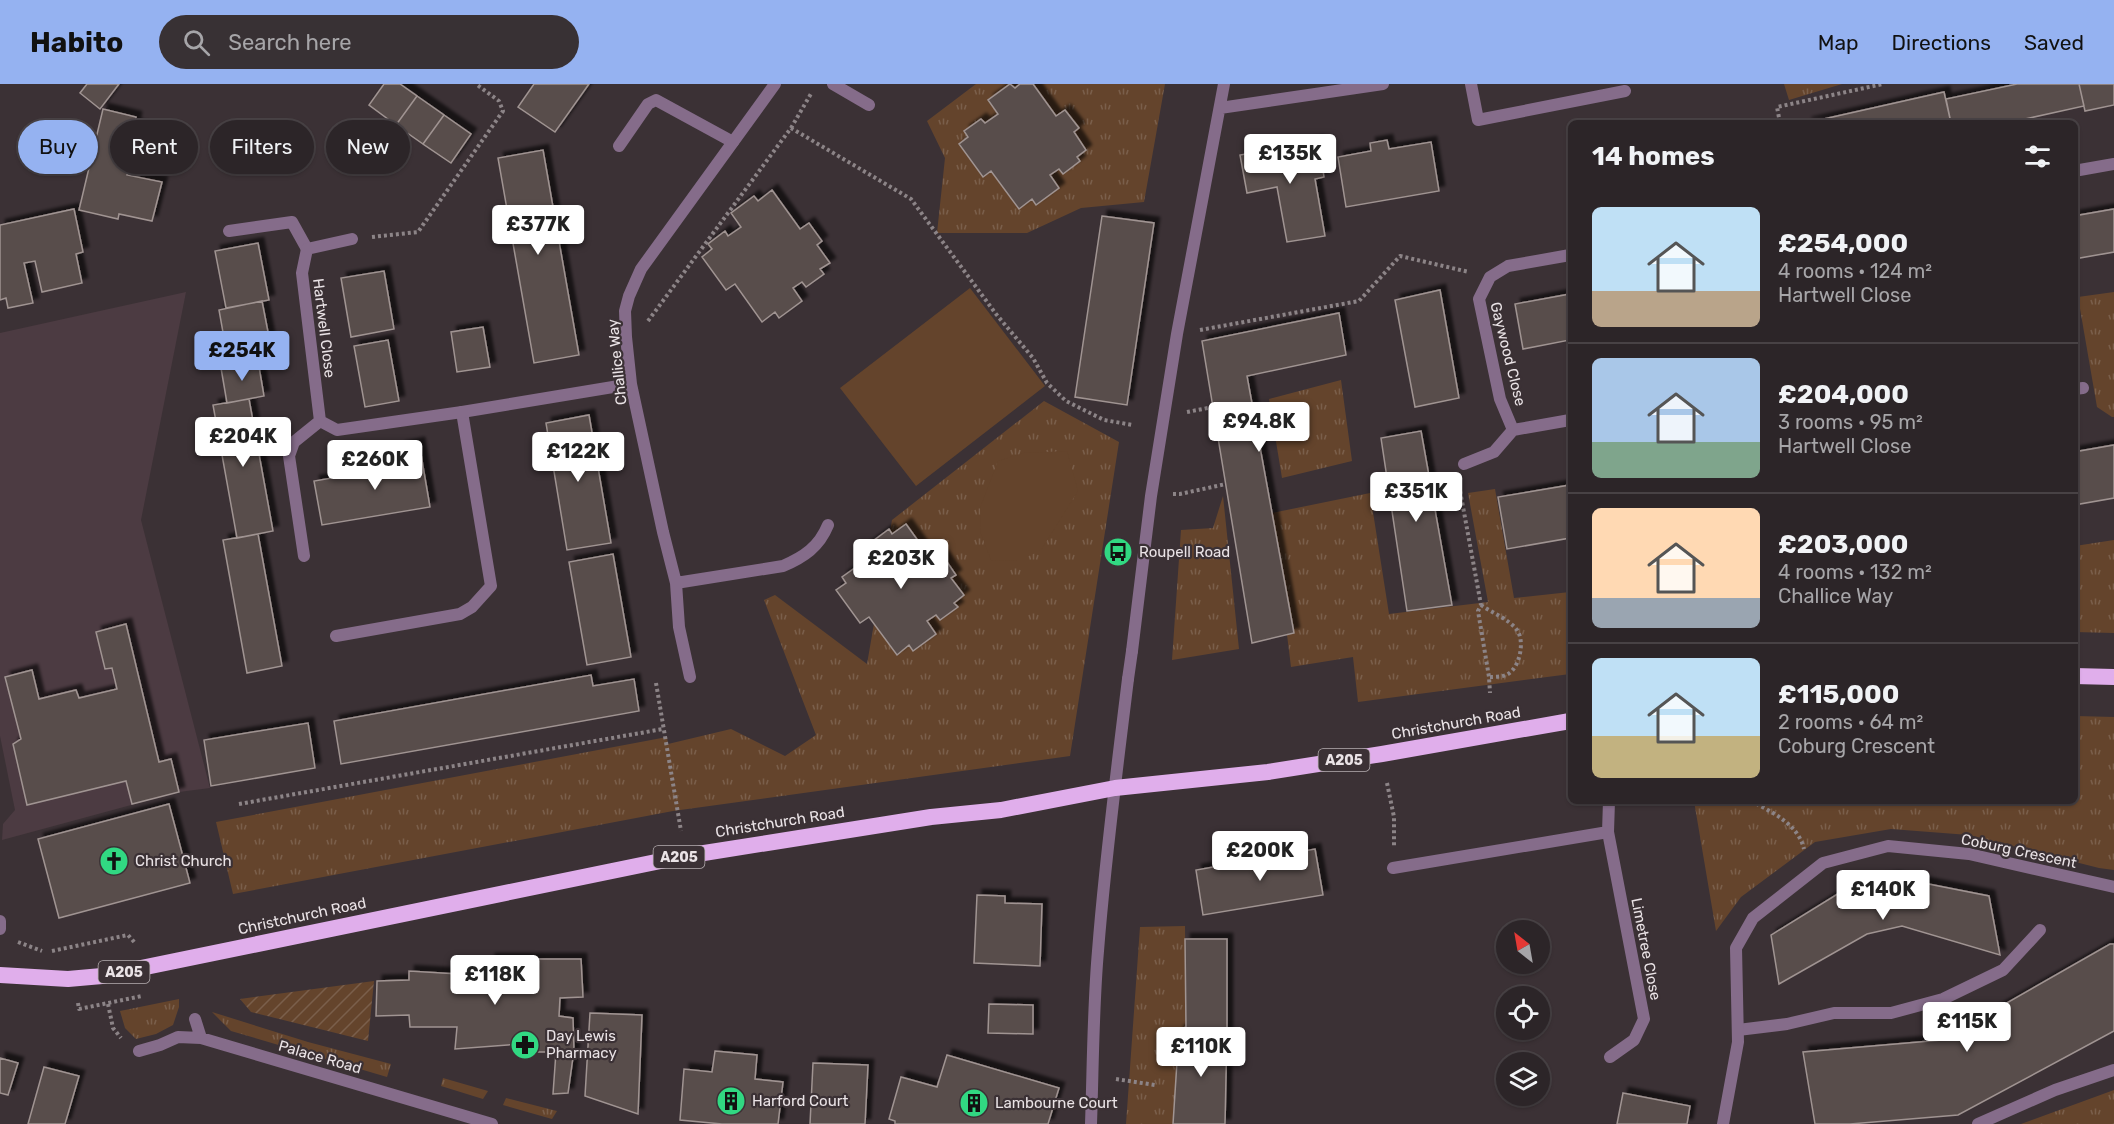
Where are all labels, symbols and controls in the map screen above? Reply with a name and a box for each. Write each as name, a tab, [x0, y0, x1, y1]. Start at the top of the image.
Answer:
search box	[159, 15, 579, 69]
text: Habito	[30, 26, 123, 59]
icon: search	[180, 26, 213, 59]
text: Search here	[228, 29, 352, 56]
text: Map	[1818, 30, 1859, 55]
text: Directions	[1892, 30, 1991, 55]
text: Saved	[2024, 30, 2084, 55]
chip: Buy	[18, 120, 98, 174]
chip: Rent	[110, 120, 198, 174]
chip: Filters	[210, 120, 314, 174]
chip: New	[326, 120, 410, 174]
pin: £135K	[1248, 134, 1332, 185]
icon: filters	[2021, 140, 2054, 173]
text: £135K	[1258, 141, 1322, 165]
text: 14 homes	[1592, 141, 1715, 172]
pin: £377K	[496, 205, 580, 256]
text: £377K	[506, 212, 570, 236]
text: £254,000	[1778, 228, 1908, 259]
icon: home	[1640, 231, 1712, 303]
text: 4 rooms · 124 m²	[1778, 259, 1932, 283]
street label: Hartwell Close	[309, 277, 339, 379]
text: Hartwell Close	[1778, 283, 1911, 307]
street label: Gaywood Close	[1486, 300, 1530, 408]
street label: Challice Way	[604, 318, 630, 406]
pin: £254K	[200, 331, 284, 382]
text: £254K	[208, 338, 276, 362]
text: £204,000	[1778, 379, 1909, 410]
icon: home	[1640, 382, 1712, 454]
pin: £94.8K	[1210, 402, 1308, 453]
text: £94.8K	[1222, 409, 1296, 433]
text: 3 rooms · 95 m²	[1778, 410, 1923, 434]
pin: £204K	[201, 417, 285, 468]
text: £204K	[209, 424, 277, 448]
pin: £122K	[536, 432, 620, 483]
text: Hartwell Close	[1778, 434, 1911, 458]
text: £122K	[546, 439, 610, 463]
pin: £260K	[333, 440, 417, 491]
text: £260K	[341, 447, 409, 471]
pin: £351K	[1374, 472, 1458, 523]
text: £351K	[1384, 479, 1448, 503]
text: £203,000	[1778, 529, 1909, 560]
icon: home	[1640, 532, 1712, 604]
bus stop icon: Roupell Road	[1102, 536, 1134, 568]
pin: £203K	[859, 539, 943, 590]
place label: Roupell Road	[1139, 543, 1230, 561]
text: £203K	[867, 546, 935, 570]
text: 4 rooms · 132 m²	[1778, 560, 1932, 584]
text: Challice Way	[1778, 584, 1893, 608]
text: £115,000	[1778, 679, 1899, 710]
icon: home	[1640, 682, 1712, 754]
street label: Christchurch Road	[1390, 703, 1522, 743]
text: 2 rooms · 64 m²	[1778, 710, 1923, 734]
text: Coburg Crescent	[1778, 734, 1935, 758]
road number: A205	[1318, 749, 1370, 771]
street label: Christchurch Road	[714, 803, 846, 841]
street label: Coburg Crescent	[1959, 830, 2079, 872]
pin: £200K	[1218, 831, 1302, 882]
text: £200K	[1226, 838, 1294, 862]
church icon: Christ Church	[98, 845, 130, 877]
road number: A205	[654, 846, 704, 868]
place label: Christ Church	[135, 852, 232, 870]
pin: £140K	[1841, 870, 1925, 921]
text: £140K	[1851, 877, 1915, 901]
street label: Christchurch Road	[236, 894, 368, 938]
street label: Limetree Close	[1627, 896, 1665, 1002]
north arrow	[1496, 920, 1550, 974]
map controls	[1496, 920, 1550, 1106]
pin: £118K	[453, 955, 537, 1006]
road number: A205	[98, 961, 150, 983]
text: £118K	[464, 962, 526, 986]
button: locate	[1496, 986, 1550, 1040]
pin: £115K	[1925, 1002, 2009, 1053]
text: £115K	[1937, 1009, 1997, 1033]
place label: Day Lewis Pharmacy	[546, 1027, 617, 1062]
pin: £110K	[1159, 1027, 1243, 1078]
pharmacy icon: Day Lewis Pharmacy	[509, 1029, 541, 1061]
text: £110K	[1170, 1034, 1232, 1058]
street label: Palace Road	[276, 1037, 364, 1077]
button: layers	[1496, 1052, 1550, 1106]
building icon: Harford Court	[715, 1085, 747, 1117]
building icon: Lambourne Court	[958, 1087, 990, 1119]
place label: Harford Court	[752, 1092, 848, 1110]
place label: Lambourne Court	[995, 1094, 1118, 1112]

